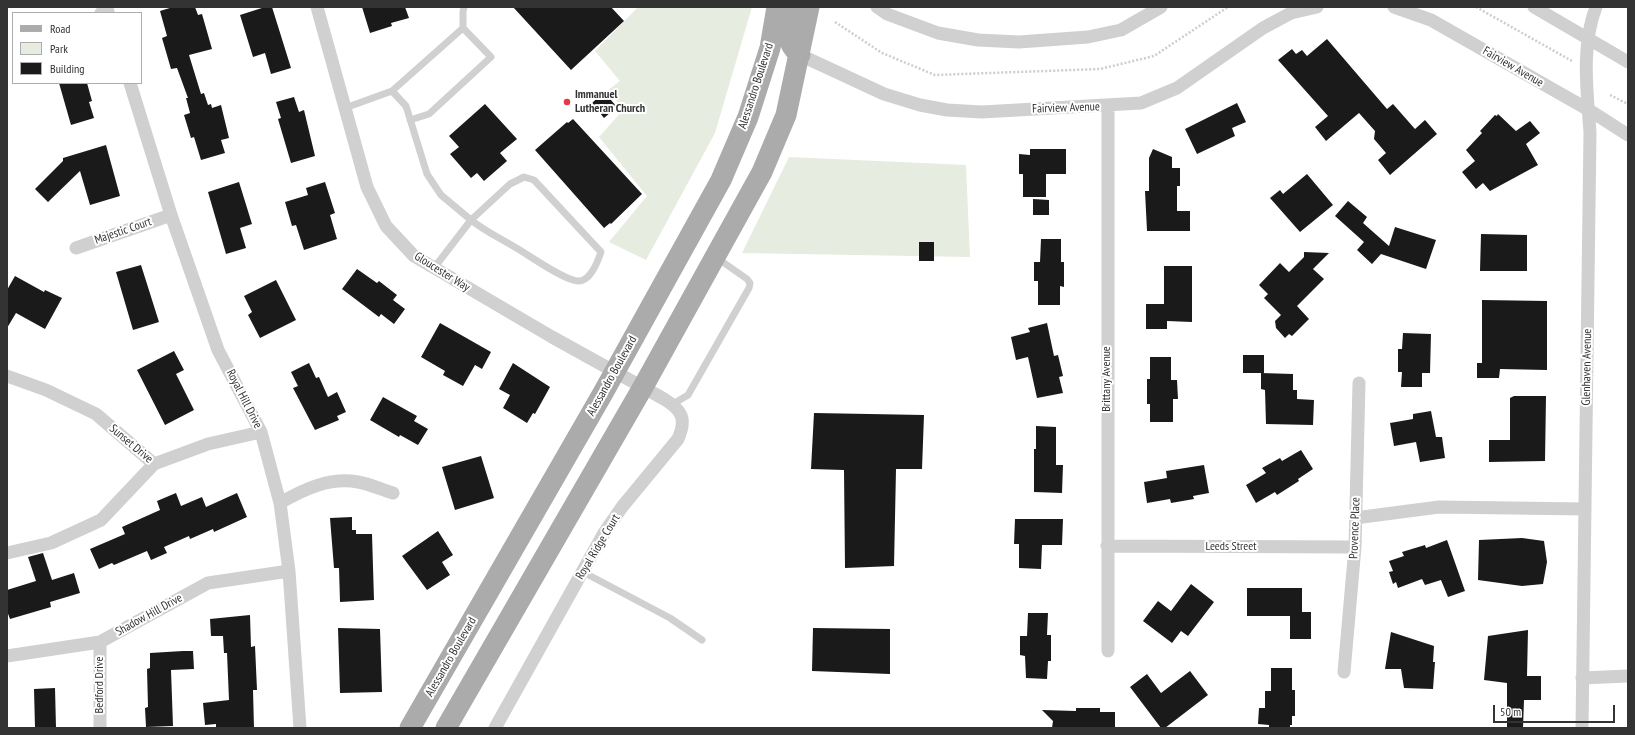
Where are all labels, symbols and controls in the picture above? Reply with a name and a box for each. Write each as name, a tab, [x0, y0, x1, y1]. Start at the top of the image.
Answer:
legend	[12, 12, 142, 84]
text: Road	[50, 21, 70, 36]
text: Park	[50, 41, 68, 56]
street label: Alessandro Boulevard	[735, 41, 777, 131]
street label: Fairview Avenue	[1480, 44, 1546, 90]
text: Building	[50, 61, 85, 76]
place label: Immanuel Lutheran Church	[575, 88, 645, 116]
marker: Immanuel Lutheran Church	[562, 97, 572, 107]
street label: Fairview Avenue	[1032, 100, 1100, 116]
street label: Majestic Court	[93, 215, 153, 247]
street label: Gloucester Way	[411, 249, 473, 295]
street label: Glenhaven Avenue	[1579, 328, 1595, 406]
street label: Alessandro Boulevard	[584, 333, 640, 419]
street label: Brittany Avenue	[1100, 346, 1114, 412]
street label: Royal Hill Drive	[223, 367, 265, 431]
street label: Sunset Drive	[106, 422, 156, 466]
street label: Provence Place	[1347, 497, 1363, 559]
street label: Royal Ridge Court	[573, 512, 623, 582]
street label: Leeds Street	[1206, 540, 1256, 554]
street label: Shadow Hill Drive	[113, 591, 185, 639]
street label: Alessandro Boulevard	[422, 615, 480, 699]
street label: Bedford Drive	[93, 657, 107, 713]
scale bar	[1495, 697, 1617, 723]
text: 50 m	[1500, 704, 1521, 719]

